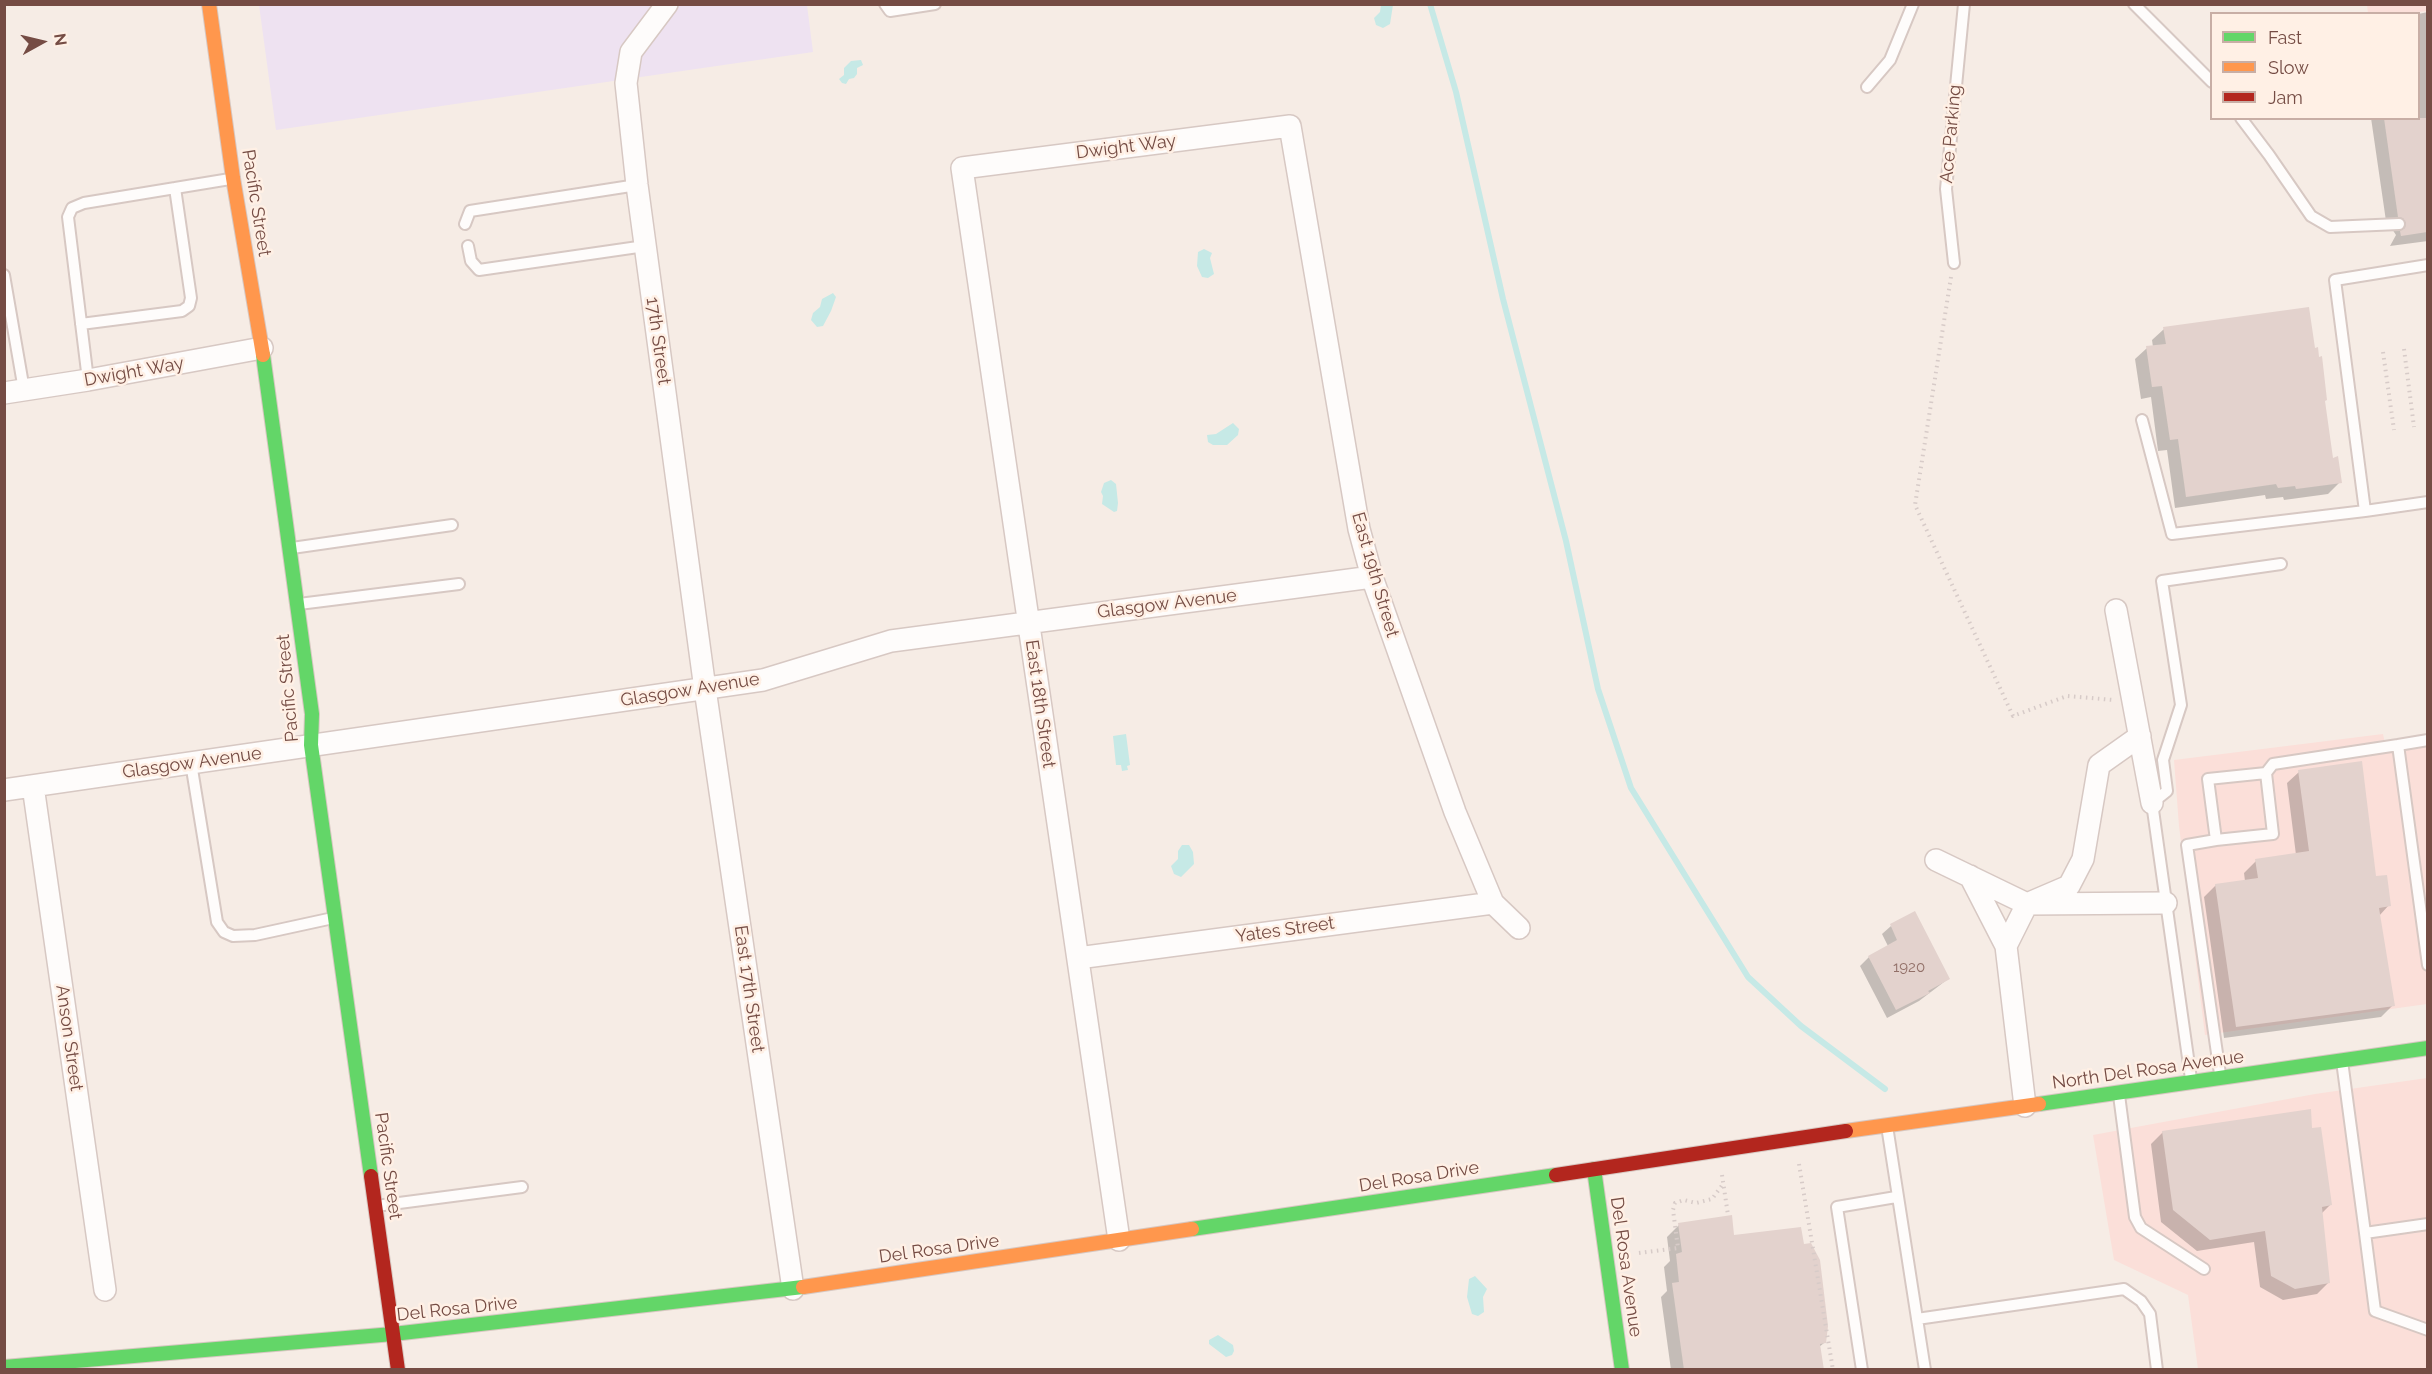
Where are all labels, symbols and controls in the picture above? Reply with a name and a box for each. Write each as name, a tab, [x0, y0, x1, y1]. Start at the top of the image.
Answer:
north arrow	[12, 12, 72, 72]
legend	[2210, 12, 2420, 120]
text: Fast	[2268, 27, 2302, 48]
text: N	[50, 32, 71, 47]
text: Slow	[2268, 57, 2309, 78]
street label: Ace Parking	[1936, 84, 1966, 184]
text: Jam	[2268, 87, 2303, 108]
street label: Dwight Way	[1075, 130, 1177, 164]
street label: Pacific Street	[237, 148, 275, 258]
street label: 17th Street	[641, 296, 675, 386]
street label: Dwight Way	[83, 353, 185, 391]
street label: East 19th Street	[1347, 510, 1403, 640]
street label: Glasgow Avenue	[1096, 585, 1238, 623]
street label: Pacific Street	[273, 633, 303, 743]
street label: East 18th Street	[1020, 638, 1060, 770]
street label: Glasgow Avenue	[619, 668, 761, 712]
street label: Glasgow Avenue	[121, 743, 263, 783]
street label: Yates Street	[1234, 912, 1336, 948]
street label: East 17th Street	[729, 924, 769, 1054]
house number: 1920	[1893, 958, 1925, 976]
street label: Anson Street	[51, 983, 87, 1093]
street label: North Del Rosa Avenue	[2051, 1046, 2245, 1094]
street label: Pacific Street	[370, 1111, 406, 1221]
street label: Del Rosa Drive	[1357, 1157, 1481, 1197]
street label: Del Rosa Avenue	[1605, 1196, 1647, 1338]
street label: Del Rosa Drive	[878, 1230, 1000, 1268]
street label: Del Rosa Drive	[396, 1292, 518, 1326]

